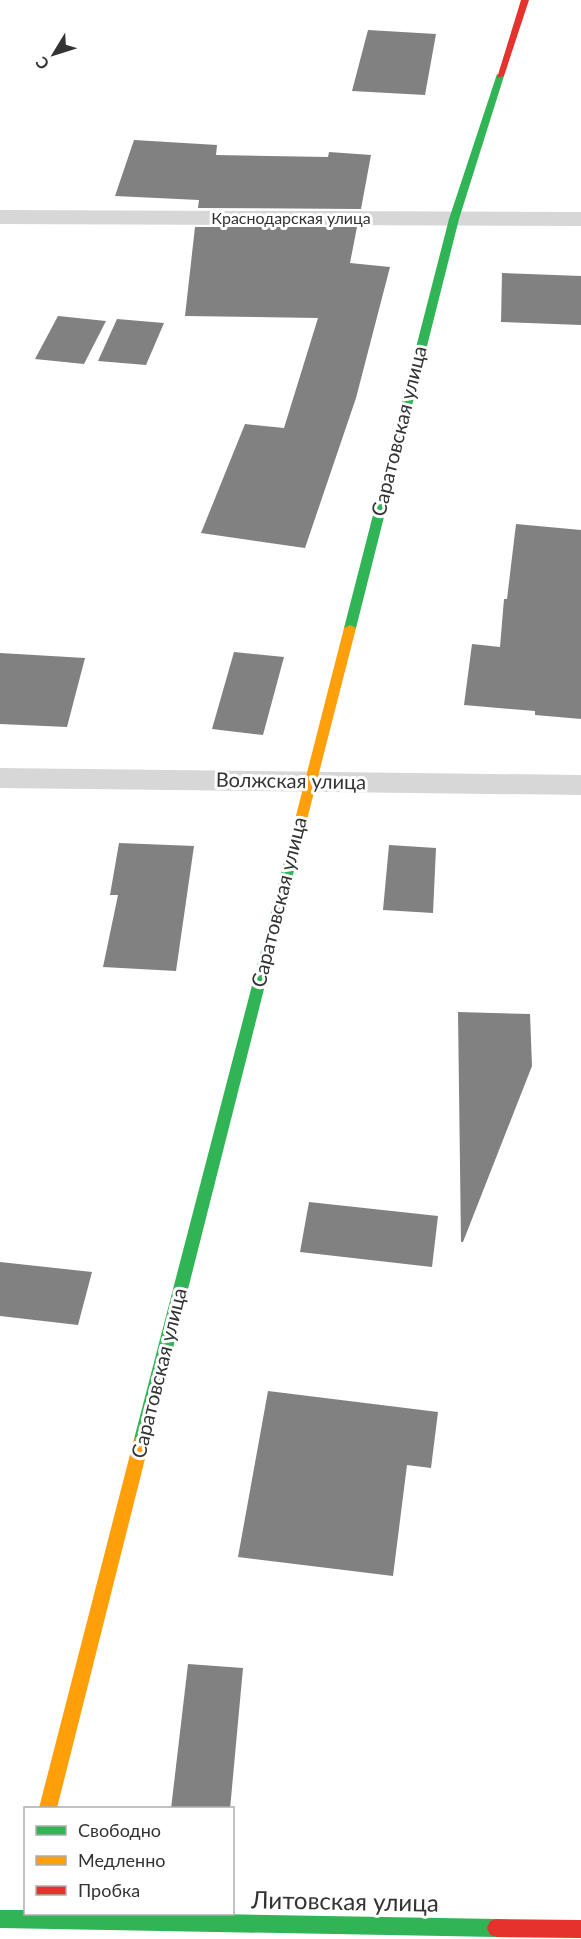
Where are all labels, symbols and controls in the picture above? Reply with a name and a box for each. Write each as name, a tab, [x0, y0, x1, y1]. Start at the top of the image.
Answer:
north arrow	[24, 24, 84, 84]
text: С	[31, 53, 53, 74]
street label: Краснодарская улица	[211, 208, 371, 227]
street label: Саратовская улица	[365, 343, 431, 518]
street label: Волжская улица	[216, 767, 366, 793]
street label: Саратовская улица	[245, 814, 311, 989]
street label: Саратовская улица	[125, 1285, 191, 1460]
legend	[24, 1807, 234, 1915]
text: Свободно	[78, 1819, 161, 1841]
text: Медленно	[78, 1849, 166, 1871]
text: Пробка	[78, 1879, 140, 1901]
street label: Литовская улица	[250, 1884, 439, 1917]

